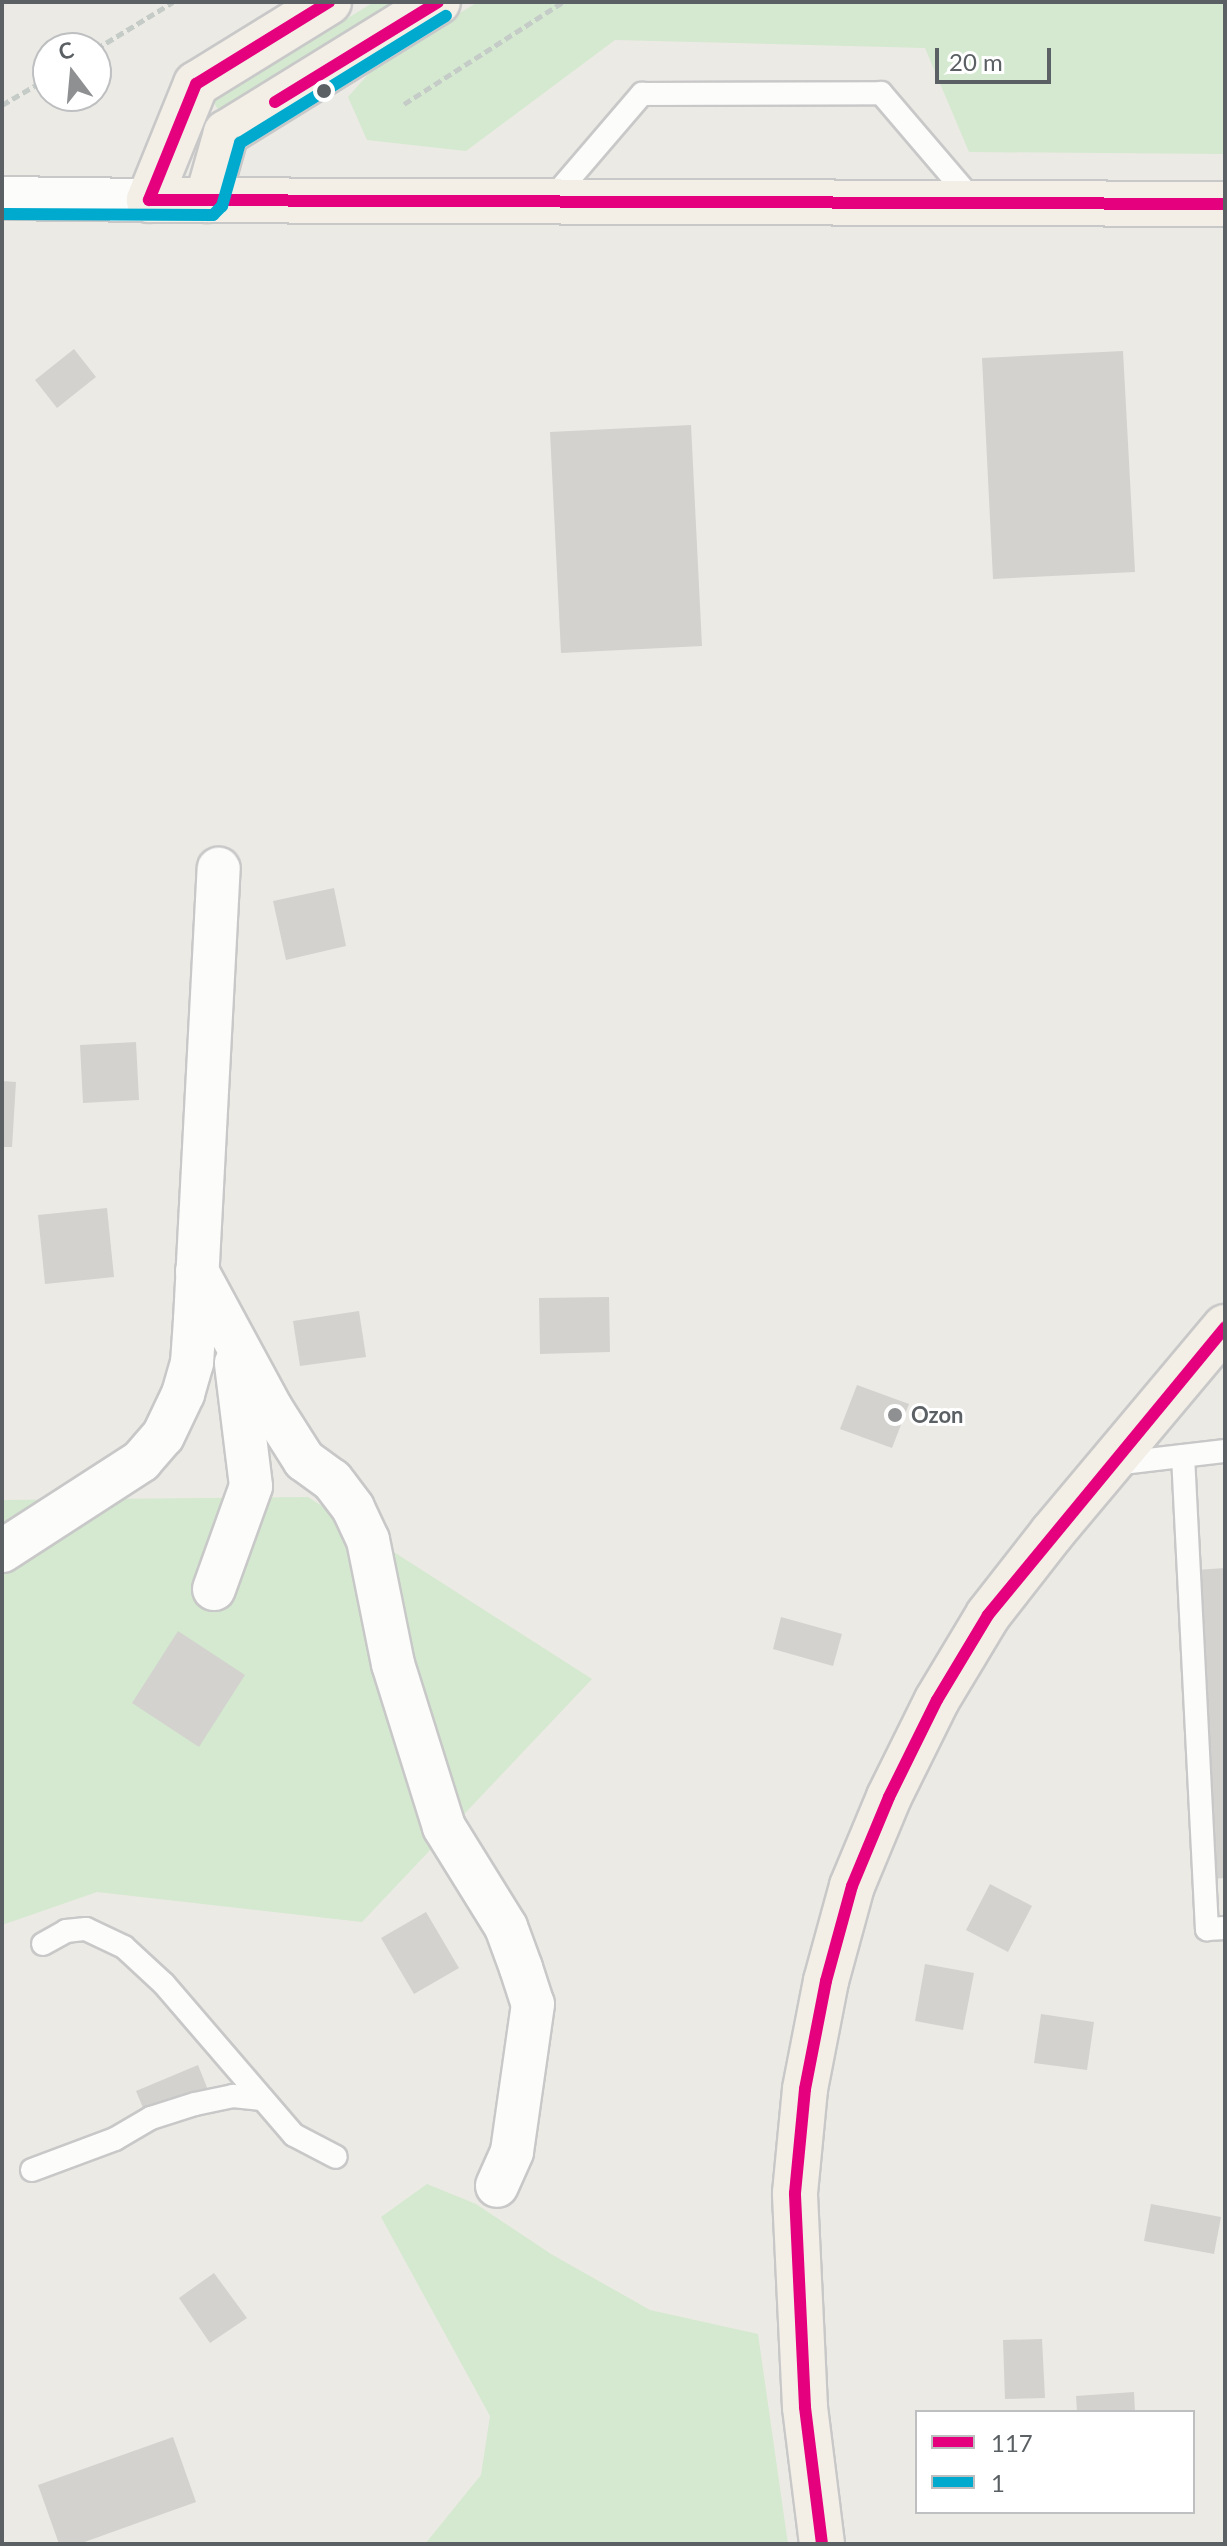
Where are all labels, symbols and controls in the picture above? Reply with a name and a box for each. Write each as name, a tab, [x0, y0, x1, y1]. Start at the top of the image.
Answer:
north arrow	[32, 32, 112, 112]
scale bar	[939, 32, 1055, 82]
text: С	[55, 35, 77, 65]
text: 20 m	[949, 47, 1003, 76]
unlabelled marker	[316, 83, 332, 99]
place label: Ozon	[911, 1402, 964, 1428]
marker: Ozon	[886, 1406, 904, 1424]
legend	[915, 2410, 1195, 2514]
text: 117	[991, 2428, 1033, 2457]
text: 1	[991, 2468, 1005, 2497]

